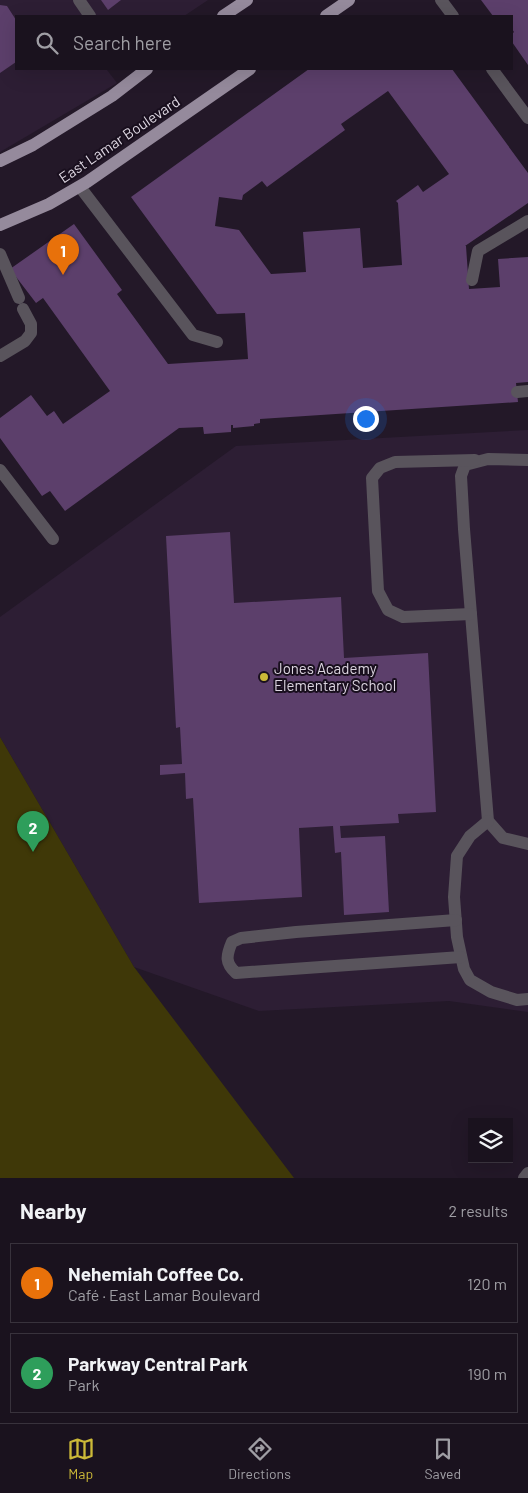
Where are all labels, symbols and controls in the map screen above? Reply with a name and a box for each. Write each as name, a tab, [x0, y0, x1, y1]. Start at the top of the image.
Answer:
search box	[15, 15, 513, 70]
icon: search	[33, 29, 61, 57]
text: Search here	[73, 31, 172, 54]
street label: East Lamar Boulevard	[55, 92, 183, 186]
pin: 1	[47, 234, 79, 275]
your location	[353, 406, 379, 432]
place label: Jones Academy Elementary School	[274, 659, 396, 694]
marker: Jones Academy Elementary School	[258, 671, 270, 683]
pin: 2	[17, 811, 49, 852]
map controls	[468, 1118, 513, 1163]
button: layers	[468, 1118, 513, 1163]
text: Nearby	[20, 1198, 86, 1223]
text: 2 results	[449, 1201, 508, 1220]
text: Nehemiah Coffee Co.	[68, 1262, 244, 1285]
text: 1	[34, 1274, 40, 1293]
text: 120 m	[467, 1274, 507, 1293]
text: Café · East Lamar Boulevard	[68, 1285, 261, 1304]
text: Parkway Central Park	[68, 1352, 248, 1375]
text: 2	[33, 1364, 41, 1383]
text: 190 m	[468, 1364, 507, 1383]
text: Park	[68, 1375, 99, 1394]
tab: Map	[67, 1435, 95, 1482]
tab: Directions	[228, 1435, 291, 1482]
tab: Saved	[424, 1435, 461, 1482]

